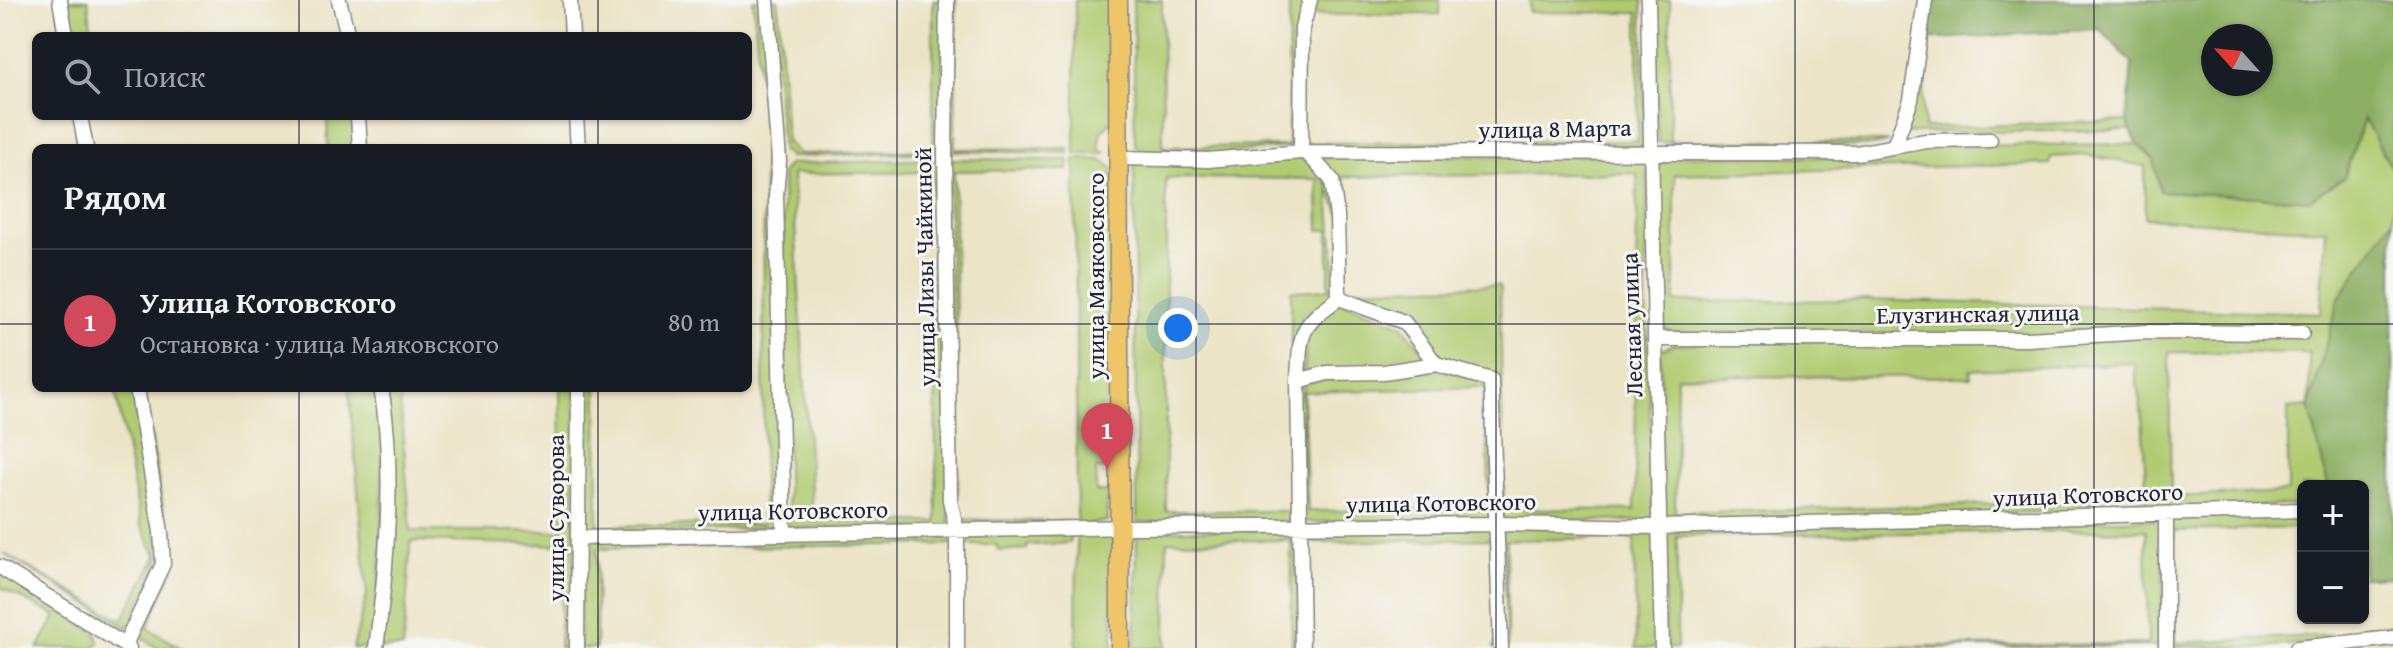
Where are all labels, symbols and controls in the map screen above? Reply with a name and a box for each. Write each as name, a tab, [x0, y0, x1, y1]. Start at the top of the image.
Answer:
north arrow	[2201, 24, 2273, 96]
search box	[32, 32, 752, 120]
icon: search	[60, 54, 104, 98]
text: Поиск	[124, 54, 206, 98]
street label: улица 8 Марта	[1477, 110, 1632, 147]
street label: улица Лизы Чайкиной	[905, 147, 944, 388]
text: Рядом	[64, 172, 167, 221]
street label: улица Маяковского	[1078, 173, 1113, 380]
street label: Лесная улица	[1611, 252, 1652, 398]
text: Улица Котовского	[140, 280, 396, 324]
street label: Елузгинская улица	[1876, 294, 2080, 333]
text: 1	[83, 302, 97, 341]
text: 80 m	[668, 302, 720, 341]
your location	[1158, 308, 1198, 348]
text: Остановка · улица Маяковского	[140, 324, 499, 363]
pin: 1	[1081, 403, 1133, 469]
street label: улица Суворова	[538, 434, 573, 603]
street label: улица Котовского	[1991, 474, 2184, 515]
map controls	[2297, 480, 2369, 624]
button: +	[2297, 480, 2369, 552]
street label: улица Котовского	[1344, 483, 1537, 522]
street label: улица Котовского	[696, 491, 889, 530]
button: −	[2297, 552, 2369, 624]

